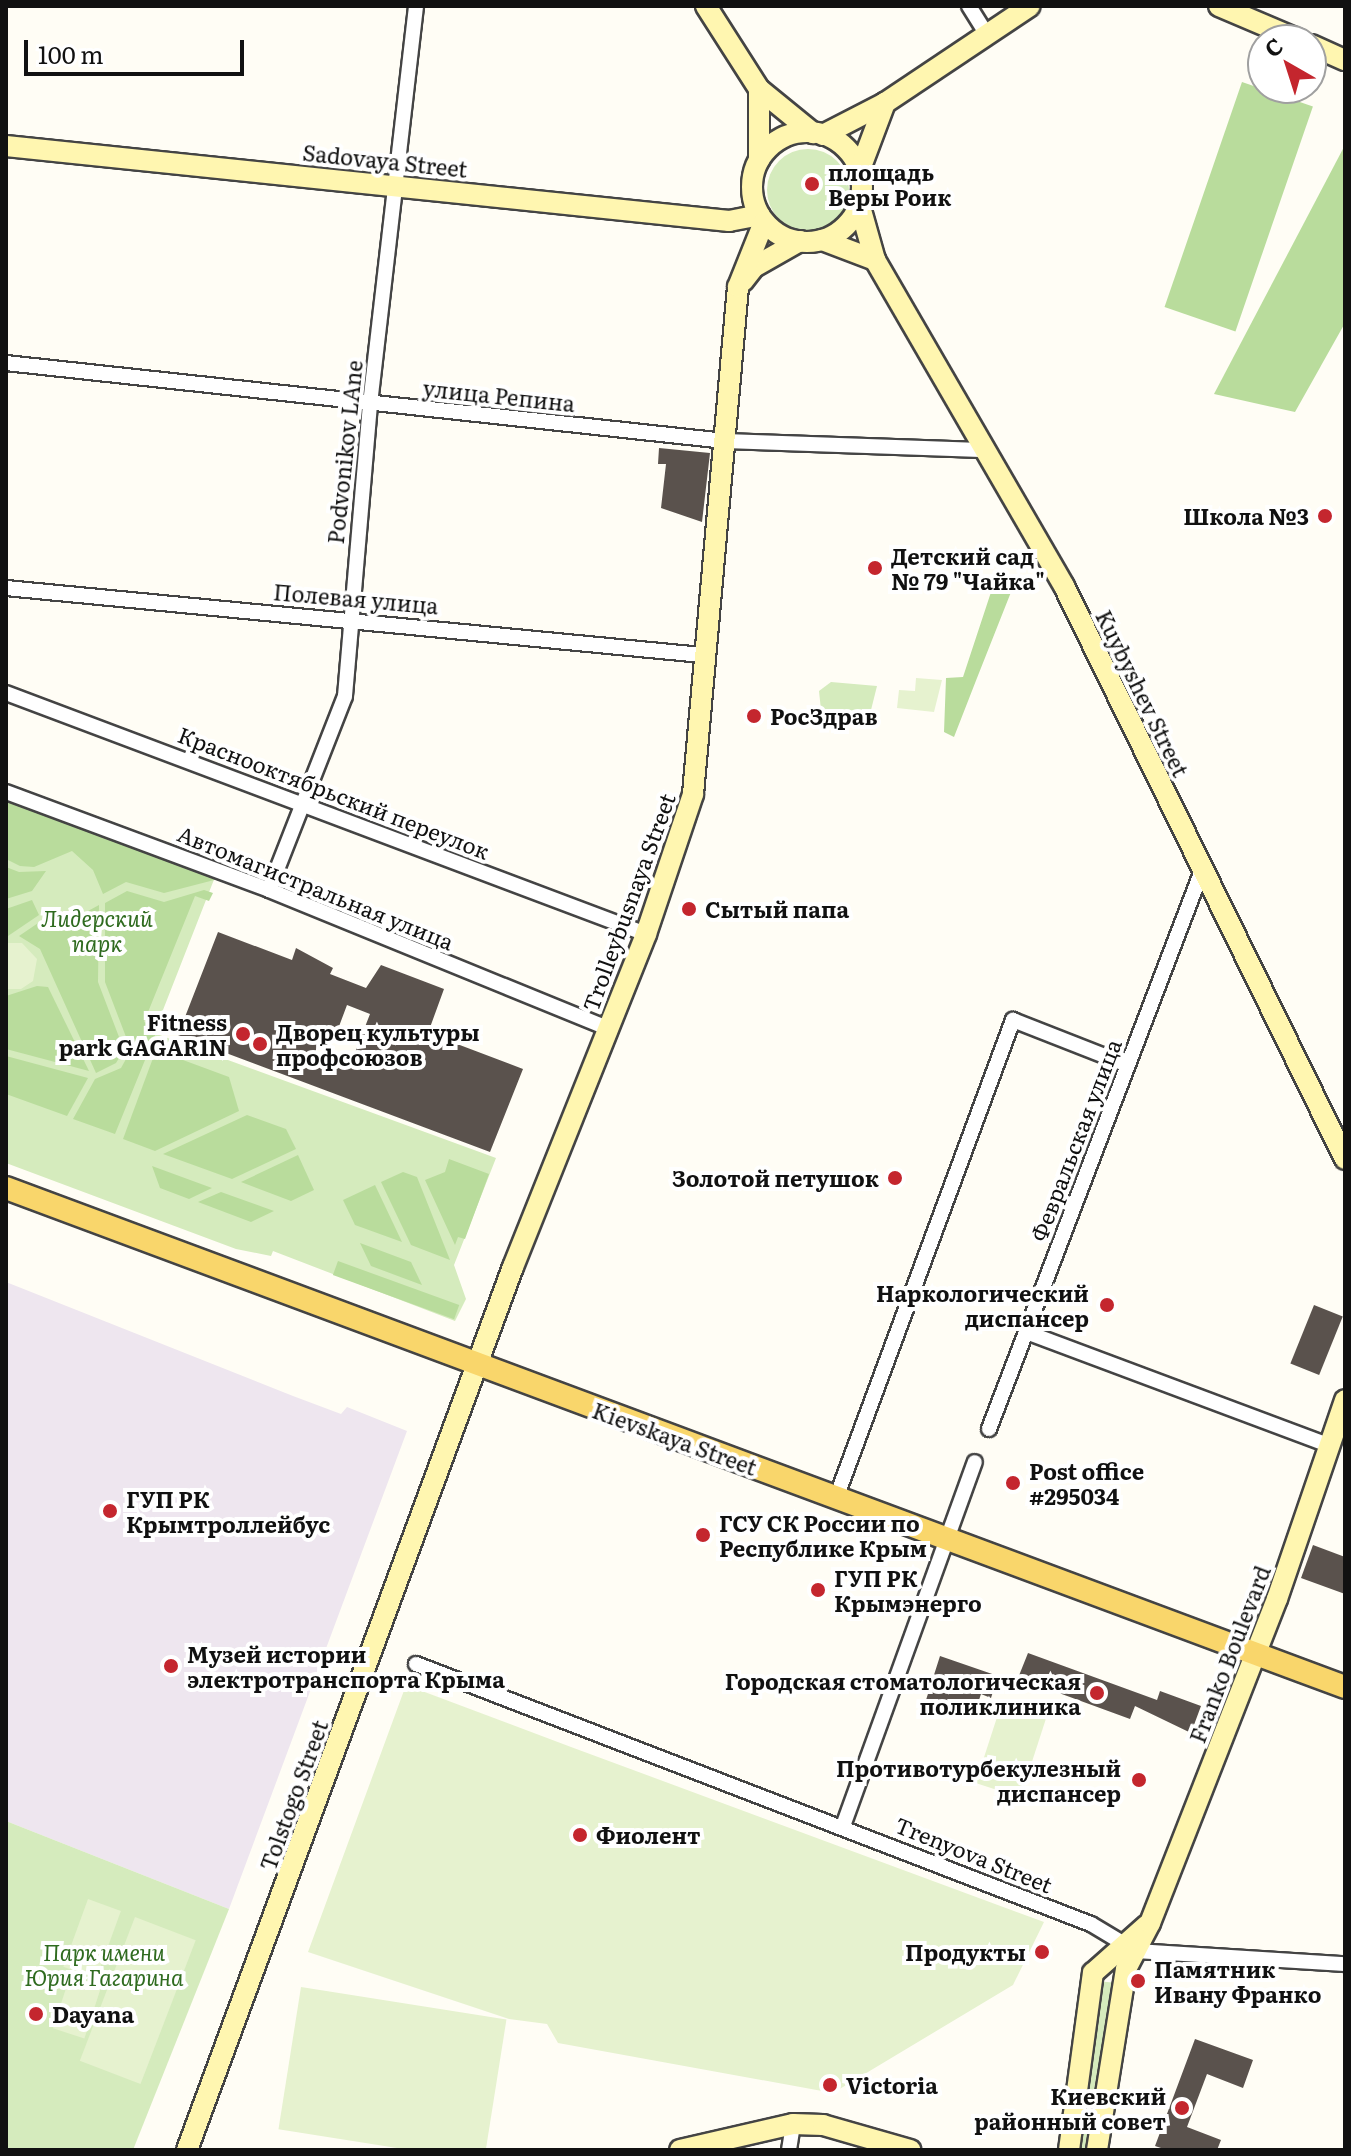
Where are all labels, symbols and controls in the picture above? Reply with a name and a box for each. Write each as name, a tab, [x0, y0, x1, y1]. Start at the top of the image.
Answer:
scale bar	[28, 24, 248, 74]
north arrow	[1247, 24, 1327, 104]
text: С	[1256, 29, 1289, 64]
text: 100 m	[38, 36, 104, 71]
street label: Sadovaya Street	[301, 138, 469, 182]
place label: площадь Веры Роик	[828, 158, 951, 210]
marker: площадь Веры Роик	[803, 175, 821, 193]
street label: Podvonikov LAne	[321, 359, 367, 545]
street label: улица Репина	[422, 374, 576, 416]
place label: Школа №3	[1183, 503, 1309, 529]
marker: Школа №3	[1316, 507, 1334, 525]
place label: Детский сад № 79 "Чайка"	[891, 542, 1045, 594]
marker: Детский сад № 79 "Чайка"	[866, 559, 884, 577]
street label: Полевая улица	[272, 578, 440, 618]
street label: Kuybyshev Street	[1091, 605, 1195, 781]
place label: РосЗдрав	[770, 703, 878, 729]
marker: РосЗдрав	[745, 707, 763, 725]
street label: Краснооктябрьский переулок	[175, 720, 493, 864]
street label: Trolleybusnaya Street	[576, 789, 680, 1015]
street label: Автомагистральная улица	[174, 819, 458, 955]
place label: Сытый папа	[705, 896, 849, 922]
marker: Сытый папа	[680, 900, 698, 918]
park label: Лидерский парк	[41, 904, 153, 956]
place label: Fitness park GAGAR1N	[59, 1008, 227, 1060]
place label: Дворец культуры профсоюзов	[276, 1018, 480, 1070]
marker: Fitness park GAGAR1N	[234, 1025, 252, 1043]
marker: Дворец культуры профсоюзов	[251, 1035, 269, 1053]
street label: Февральская улица	[1024, 1035, 1126, 1245]
place label: Золотой петушок	[672, 1165, 879, 1191]
marker: Золотой петушок	[886, 1169, 904, 1187]
place label: Наркологический диспансер	[876, 1279, 1089, 1330]
marker: Наркологический диспансер	[1096, 1294, 1118, 1316]
street label: Kievskaya Street	[589, 1396, 761, 1480]
place label: Post office #295034	[1029, 1457, 1144, 1508]
marker: Post office #295034	[1004, 1474, 1022, 1492]
place label: ГУП РК Крымтроллейбус	[126, 1485, 330, 1536]
marker: ГУП РК Крымтроллейбус	[101, 1502, 119, 1520]
place label: ГСУ СК России по Республике Крым	[719, 1509, 927, 1560]
marker: ГСУ СК России по Республике Крым	[694, 1526, 712, 1544]
street label: Franko Boulevard	[1183, 1562, 1275, 1746]
place label: ГУП РК Крымэнерго	[834, 1564, 982, 1616]
marker: ГУП РК Крымэнерго	[809, 1581, 827, 1599]
place label: Музей истории электротранспорта Крыма	[187, 1640, 505, 1692]
marker: Музей истории электротранспорта Крыма	[162, 1657, 180, 1675]
place label: Городская стоматологическая поликлиника	[725, 1667, 1081, 1718]
marker: Городская стоматологическая поликлиника	[1088, 1684, 1106, 1702]
street label: Tolstogo Street	[254, 1716, 332, 1874]
place label: Противотурбекулезный диспансер	[836, 1754, 1121, 1806]
marker: Противотурбекулезный диспансер	[1128, 1769, 1150, 1791]
street label: Trenyova Street	[892, 1810, 1056, 1898]
place label: Фиолент	[596, 1822, 701, 1848]
marker: Фиолент	[571, 1826, 589, 1844]
park label: Парк имени Юрия Гагарина	[24, 1938, 184, 1990]
place label: Продукты	[905, 1939, 1026, 1965]
marker: Продукты	[1033, 1943, 1051, 1961]
place label: Памятник Ивану Франко	[1154, 1955, 1321, 2006]
marker: Памятник Ивану Франко	[1129, 1972, 1147, 1990]
place label: Dayana	[52, 2001, 134, 2027]
marker: Dayana	[27, 2005, 45, 2023]
place label: Victoria	[846, 2072, 938, 2098]
marker: Victoria	[821, 2076, 839, 2094]
place label: Киевский районный совет	[974, 2082, 1166, 2134]
marker: Киевский районный совет	[1173, 2099, 1191, 2117]

